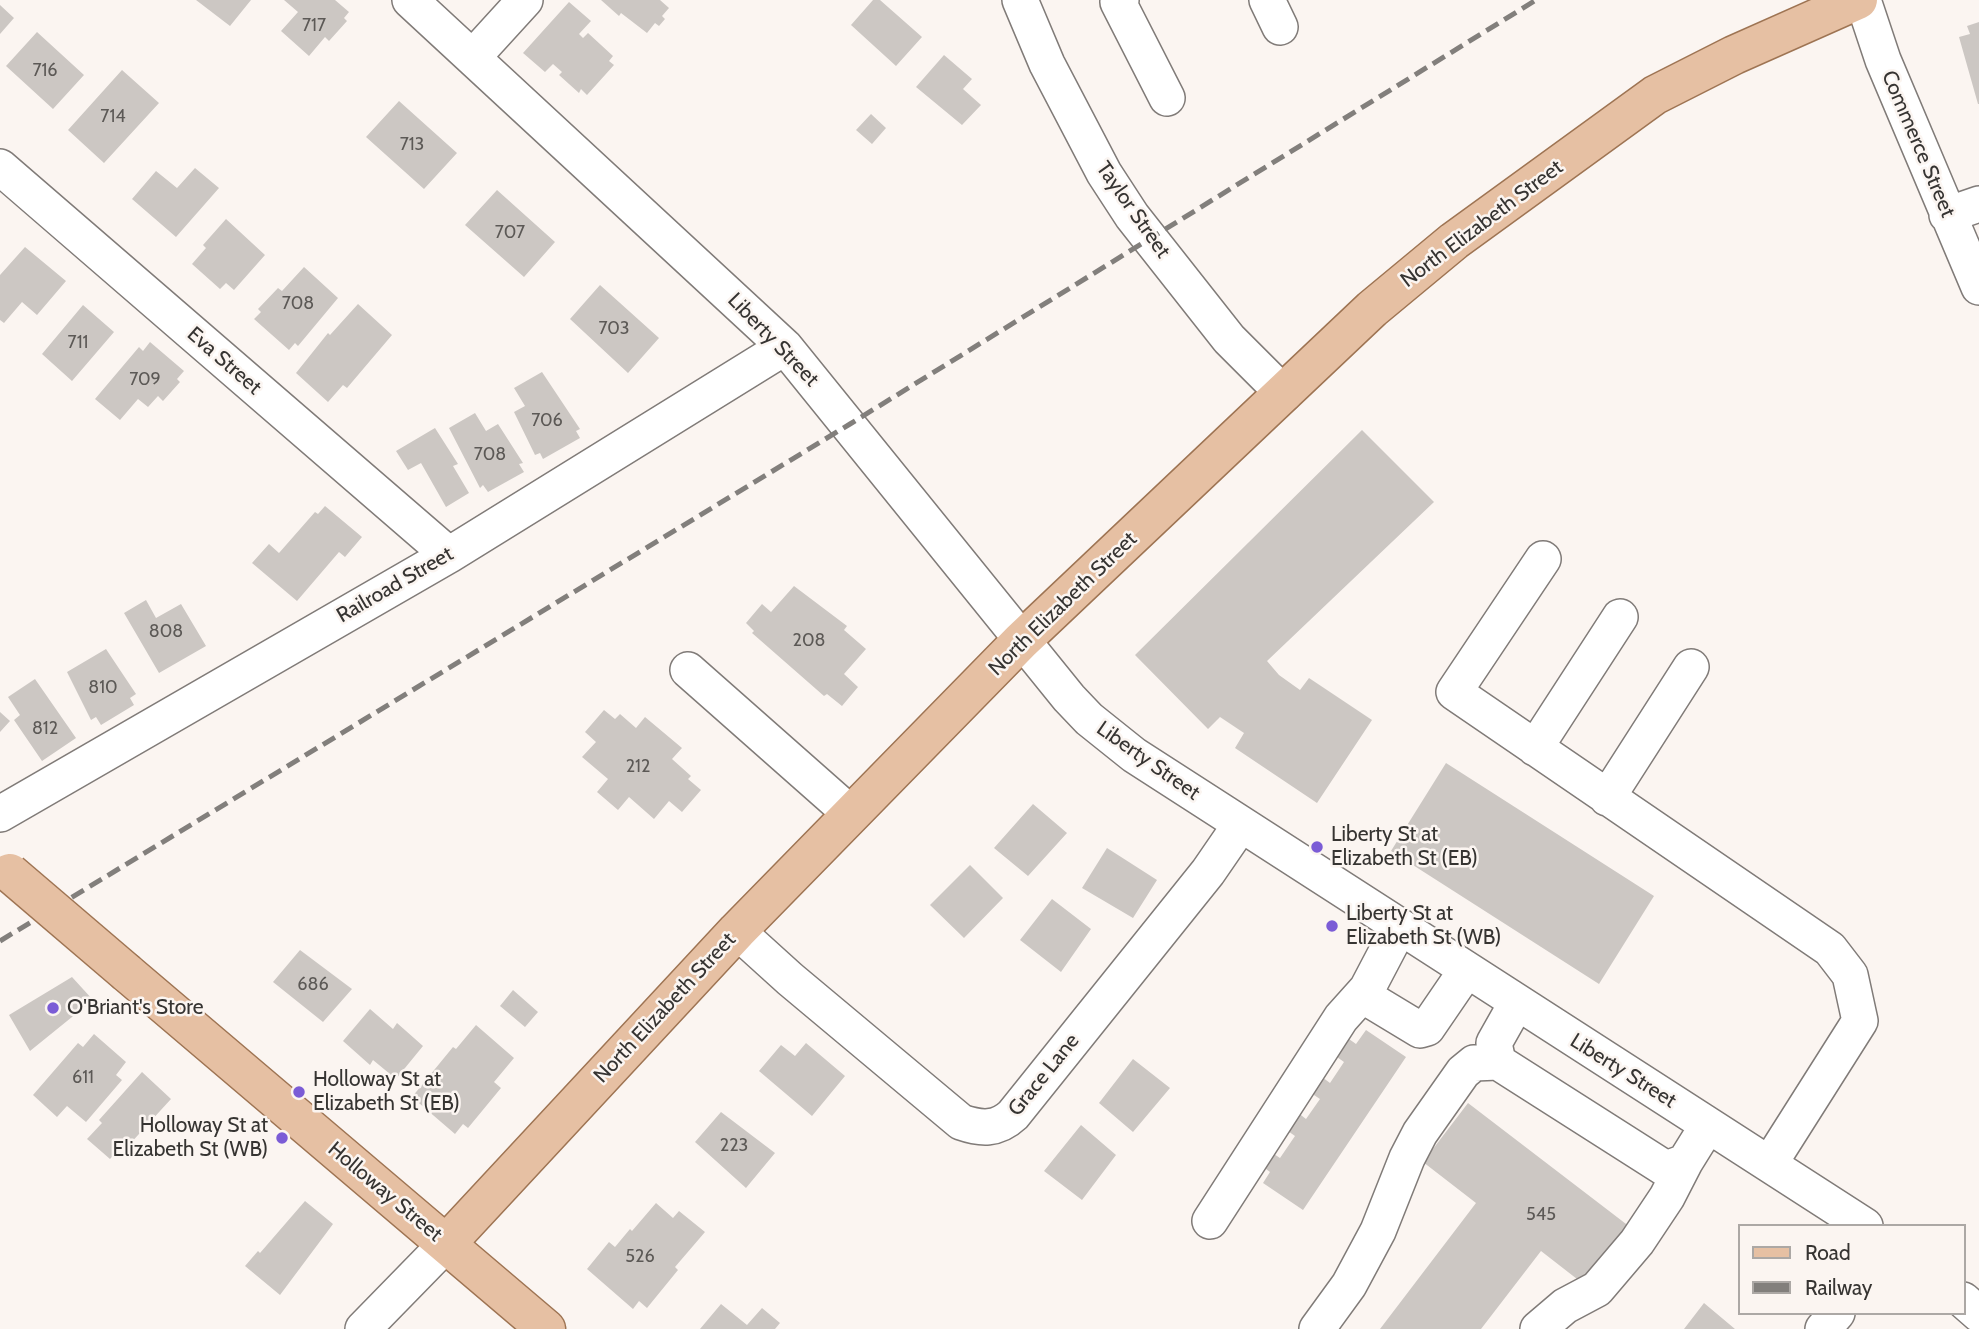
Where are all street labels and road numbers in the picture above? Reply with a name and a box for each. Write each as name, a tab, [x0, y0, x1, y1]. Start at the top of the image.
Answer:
street label: Commerce Street	[1876, 67, 1960, 221]
street label: North Elizabeth Street	[1396, 155, 1568, 293]
street label: Taylor Street	[1091, 157, 1175, 263]
street label: Liberty Street	[722, 288, 824, 392]
street label: Eva Street	[182, 322, 266, 400]
street label: North Elizabeth Street	[984, 527, 1142, 681]
street label: Railroad Street	[332, 541, 458, 629]
street label: Liberty Street	[1091, 716, 1205, 806]
street label: North Elizabeth Street	[589, 928, 741, 1088]
street label: Liberty Street	[1565, 1028, 1681, 1114]
street label: Grace Lane	[1003, 1029, 1085, 1121]
street label: Holloway Street	[323, 1137, 447, 1247]

